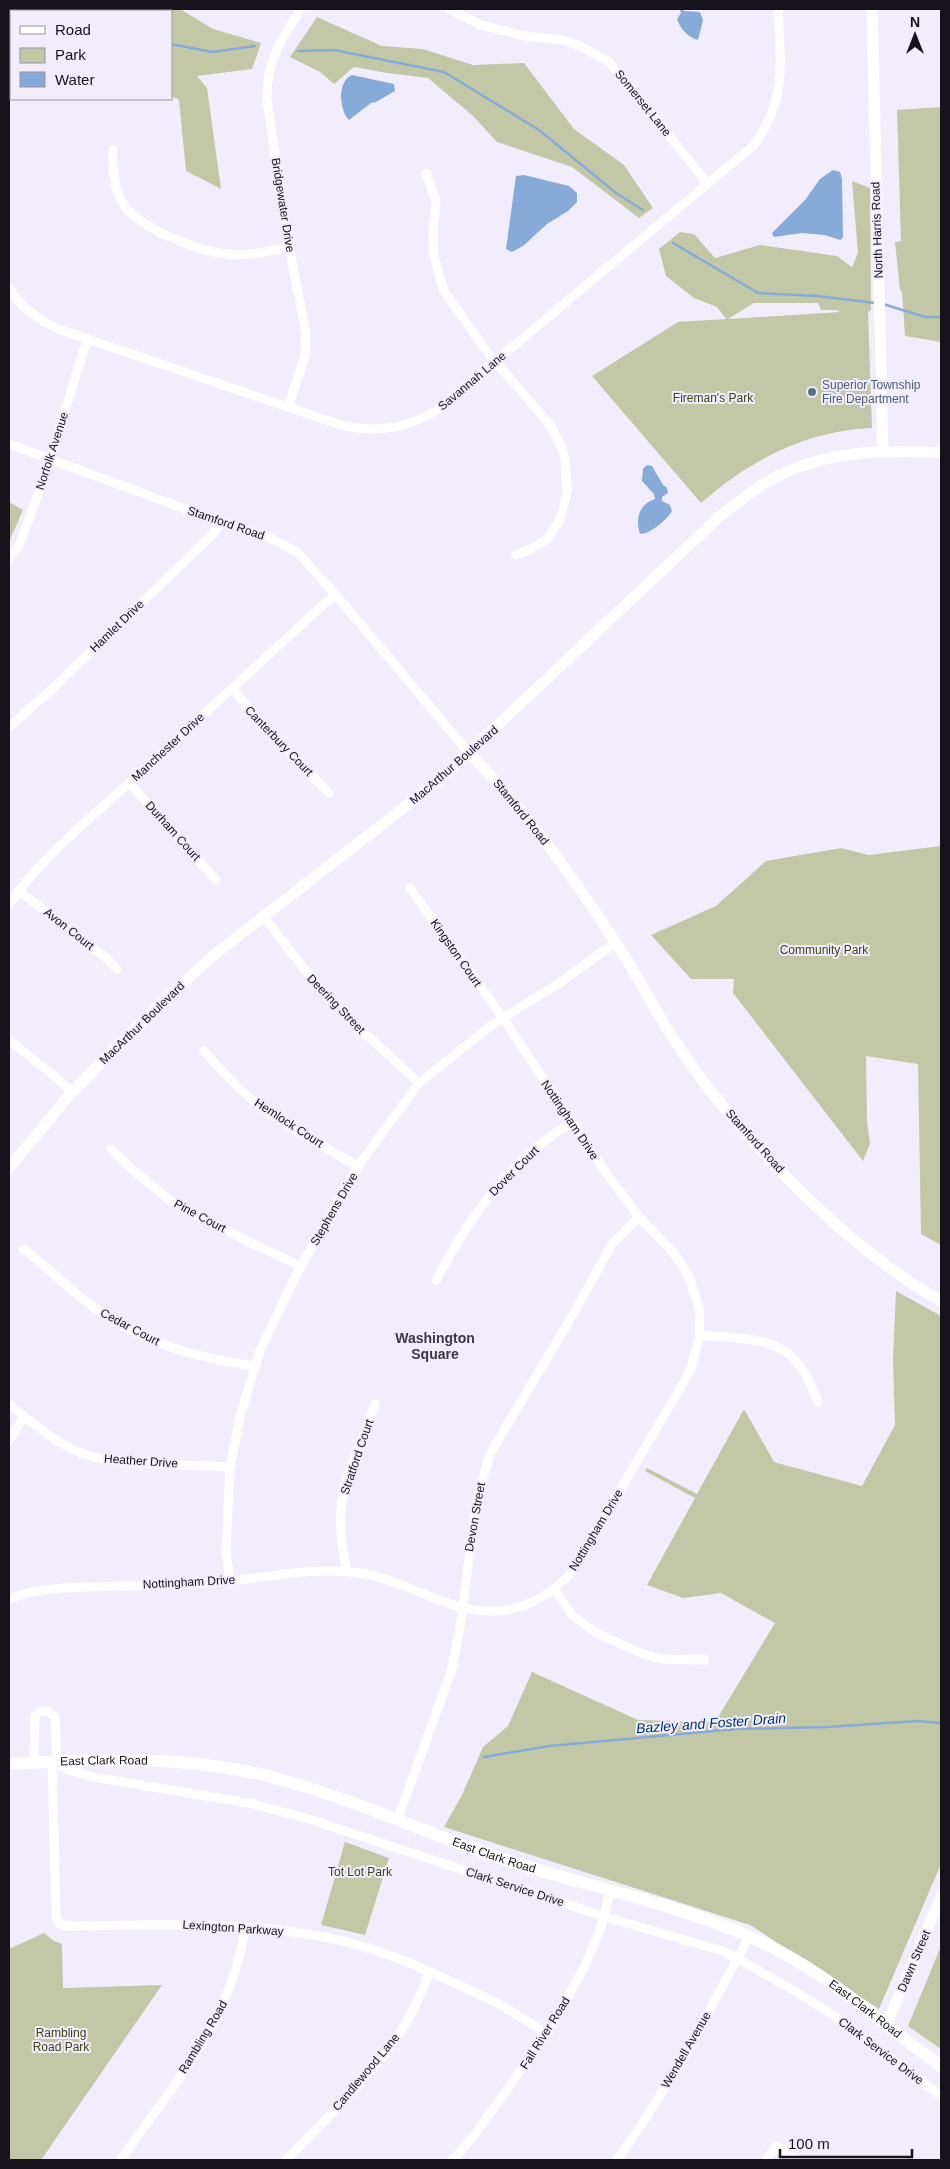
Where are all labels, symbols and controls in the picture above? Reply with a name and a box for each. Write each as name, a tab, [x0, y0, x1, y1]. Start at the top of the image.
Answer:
legend	[10, 10, 172, 100]
north arrow	[890, 10, 940, 60]
text: N	[910, 14, 920, 30]
text: Road	[55, 21, 91, 38]
text: Park	[55, 46, 86, 63]
street label: Somerset Lane	[612, 67, 674, 139]
text: Water	[55, 71, 94, 88]
street label: Bridgewater Drive	[269, 157, 297, 254]
street label: North Harris Road	[868, 181, 886, 279]
street label: Savannah Lane	[435, 348, 509, 413]
place label: Superior Township Fire Department	[822, 378, 921, 406]
marker: Superior Township Fire Department	[806, 386, 818, 398]
park label: Fireman's Park	[673, 391, 754, 405]
street label: Norfolk Avenue	[33, 410, 71, 492]
street label: Stamford Road	[186, 503, 266, 543]
street label: Hamlet Drive	[87, 597, 147, 655]
street label: Canterbury Court	[242, 703, 316, 779]
street label: Manchester Drive	[129, 710, 207, 784]
street label: MacArthur Boulevard	[407, 723, 501, 807]
street label: Stamford Road	[490, 776, 552, 848]
street label: Durham Court	[143, 798, 204, 864]
street label: Avon Court	[41, 905, 97, 953]
street label: Kingston Court	[427, 916, 485, 990]
park label: Community Park	[780, 943, 869, 957]
street label: Deering Street	[304, 971, 368, 1037]
street label: MacArthur Boulevard	[97, 979, 187, 1067]
street label: Nottingham Drive	[538, 1078, 602, 1163]
street label: Hemlock Court	[252, 1096, 327, 1151]
street label: Stamford Road	[723, 1106, 787, 1176]
street label: Dover Court	[486, 1143, 542, 1199]
street label: Stephens Drive	[307, 1170, 361, 1248]
street label: Pine Court	[172, 1197, 229, 1236]
street label: Cedar Court	[98, 1305, 163, 1349]
district label: Washington Square	[395, 1330, 475, 1362]
street label: Stratford Court	[338, 1417, 377, 1496]
street label: Heather Drive	[104, 1451, 179, 1471]
street label: Devon Street	[462, 1481, 488, 1553]
street label: Nottingham Drive	[566, 1486, 626, 1573]
street label: Nottingham Drive	[142, 1573, 236, 1591]
water label: Bazley and Foster Drain	[636, 1710, 787, 1736]
street label: East Clark Road	[60, 1753, 148, 1769]
street label: East Clark Road	[450, 1834, 538, 1876]
street label: Clark Service Drive	[464, 1864, 566, 1910]
park label: Tot Lot Park	[328, 1865, 393, 1879]
street label: Lexington Parkway	[182, 1917, 284, 1939]
street label: Dawn Street	[895, 1927, 934, 1994]
street label: East Clark Road	[826, 1977, 904, 2041]
street label: Fall River Road	[517, 1994, 573, 2072]
street label: Rambling Road	[176, 1998, 230, 2076]
street label: Wendell Avenue	[658, 2009, 714, 2091]
street label: Clark Service Drive	[836, 2015, 926, 2088]
park label: Rambling Road Park	[33, 2026, 90, 2054]
street label: Candlewood Lane	[330, 2030, 403, 2114]
scale bar	[780, 2126, 912, 2158]
text: 100 m	[788, 2135, 830, 2152]

